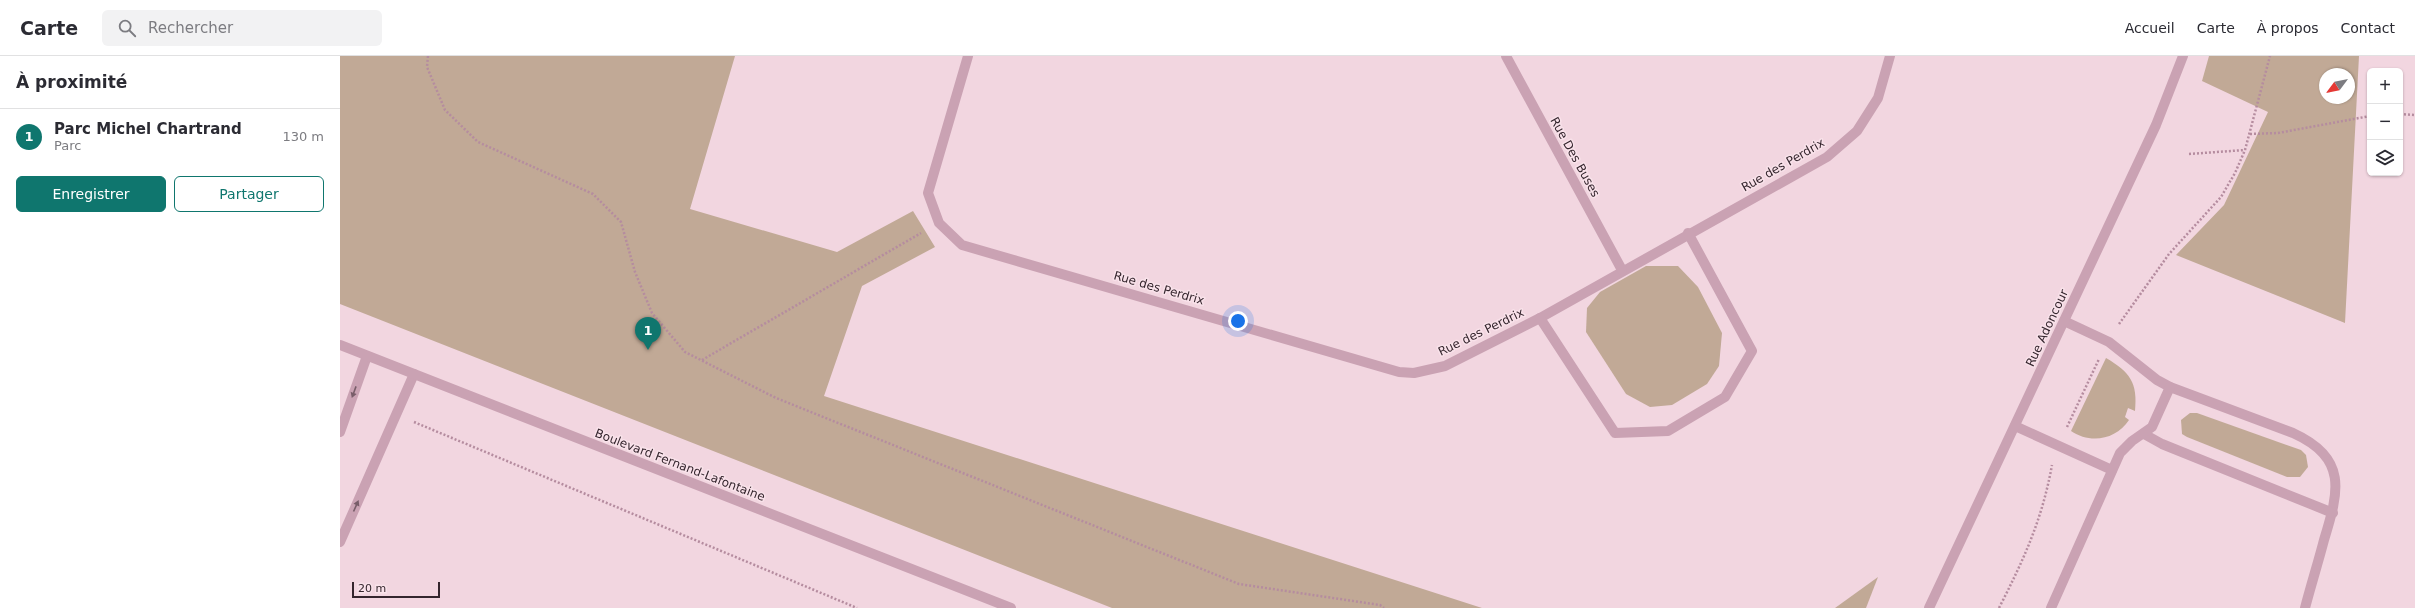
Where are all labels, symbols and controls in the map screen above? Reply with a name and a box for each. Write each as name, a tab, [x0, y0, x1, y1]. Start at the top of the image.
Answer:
search box	[102, 10, 382, 46]
text: Carte	[20, 17, 78, 39]
icon: search	[116, 17, 138, 39]
text: Rechercher	[148, 19, 233, 37]
text: Accueil	[2125, 20, 2175, 36]
text: Carte	[2197, 20, 2235, 36]
text: À propos	[2257, 20, 2319, 36]
text: Contact	[2341, 20, 2395, 36]
north arrow	[2319, 68, 2355, 104]
map controls	[2367, 68, 2403, 176]
button: +	[2367, 68, 2403, 104]
text: À proximité	[16, 72, 127, 92]
button: −	[2367, 104, 2403, 140]
street label: Rue Des Buses	[1547, 115, 1603, 199]
text: Parc Michel Chartrand	[54, 120, 242, 138]
text: 1	[24, 129, 34, 144]
text: 130 m	[282, 129, 324, 144]
street label: Rue des Perdrix	[1739, 136, 1827, 194]
text: Parc	[54, 138, 81, 153]
button: layers	[2367, 140, 2403, 176]
button: Enregistrer	[16, 176, 166, 212]
button: Partager	[174, 176, 324, 212]
street label: Rue des Perdrix	[1112, 268, 1206, 308]
street label: Rue Adoncour	[2023, 287, 2071, 369]
street label: Rue des Perdrix	[1436, 305, 1526, 359]
your location	[1228, 311, 1248, 331]
pin: 1	[635, 317, 661, 350]
one-way arrow	[351, 387, 357, 399]
street label: Boulevard Fernand-Lafontaine	[593, 426, 767, 504]
one-way arrow	[353, 501, 359, 512]
scale bar	[352, 580, 440, 599]
text: 20 m	[358, 582, 386, 595]

